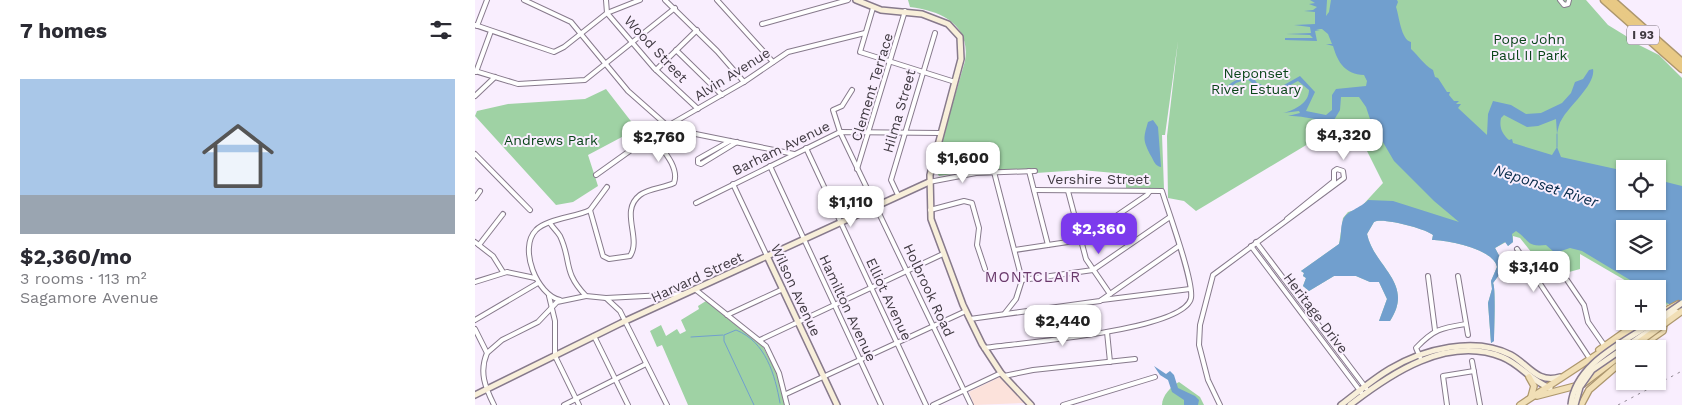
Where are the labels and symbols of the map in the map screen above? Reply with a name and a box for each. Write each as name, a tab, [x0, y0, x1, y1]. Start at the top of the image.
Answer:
street label: Wood Street	[621, 12, 691, 86]
road number: I 93	[1627, 26, 1659, 44]
street label: Clement Terrace	[848, 31, 896, 143]
park label: Pope John Paul II Park	[1491, 31, 1567, 63]
street label: Alvin Avenue	[691, 44, 773, 104]
park label: Neponset River Estuary	[1211, 65, 1302, 97]
street label: Hilma Street	[879, 67, 919, 155]
street label: Barham Avenue	[730, 117, 832, 179]
pin: $4,320	[1303, 119, 1385, 161]
pin: $2,760	[618, 120, 700, 163]
park label: Andrews Park	[504, 132, 598, 148]
pin: $1,600	[922, 142, 1004, 184]
water label: Neponset River	[1492, 161, 1602, 212]
street label: Vershire Street	[1047, 171, 1149, 187]
pin: $1,110	[810, 186, 892, 228]
pin: $2,360	[1058, 212, 1140, 255]
street label: Wilson Avenue	[768, 241, 824, 339]
street label: Holbrook Road	[901, 241, 957, 339]
street label: Harvard Street	[648, 249, 746, 305]
pin: $3,140	[1493, 250, 1575, 293]
street label: Hamilton Avenue	[816, 252, 880, 364]
street label: Elliot Avenue	[863, 255, 915, 343]
district label: MONTCLAIR	[985, 268, 1081, 286]
street label: Heritage Drive	[1281, 270, 1351, 356]
pin: $2,440	[1022, 304, 1104, 347]

